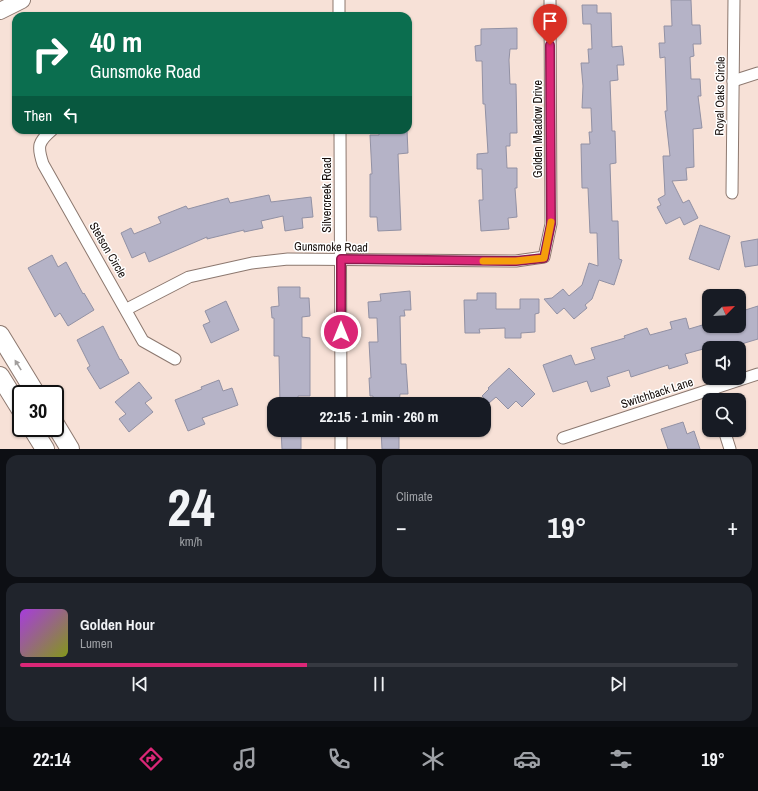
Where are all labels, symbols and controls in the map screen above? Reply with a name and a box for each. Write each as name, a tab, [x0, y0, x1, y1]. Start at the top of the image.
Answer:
pin	[533, 4, 567, 45]
icon: arrive	[539, 10, 561, 32]
text: 40 m	[90, 23, 142, 61]
icon: right	[24, 28, 76, 80]
street label: Royal Oaks Circle	[711, 56, 729, 136]
text: Gunsmoke Road	[90, 59, 201, 84]
street label: Golden Meadow Drive	[530, 80, 546, 178]
icon: left	[60, 104, 82, 126]
text: Then	[24, 105, 52, 126]
street label: Silvercreek Road	[319, 157, 335, 233]
street label: Stetson Circle	[86, 219, 130, 281]
street label: Gunsmoke Road	[294, 238, 368, 256]
north arrow	[702, 289, 746, 333]
map controls	[702, 289, 746, 437]
position arrow	[320, 311, 362, 353]
button: sound	[702, 341, 746, 385]
one-way arrow	[14, 360, 22, 370]
street label: Switchback Lane	[619, 374, 695, 412]
speed limit sign: 30	[12, 385, 64, 437]
button: search	[702, 393, 746, 437]
text: 22:15 · 1 min · 260 m	[320, 406, 438, 427]
text: 24	[167, 472, 215, 542]
text: Climate	[396, 488, 433, 505]
text: 19°	[547, 507, 587, 547]
text: −	[396, 512, 407, 542]
text: +	[727, 512, 738, 542]
text: km/h	[179, 533, 203, 550]
text: Golden Hour	[80, 614, 155, 635]
text: Lumen	[80, 635, 113, 652]
icon: previous	[129, 673, 151, 695]
icon: pause	[368, 673, 390, 695]
icon: next	[607, 673, 629, 695]
icon: directions	[137, 745, 165, 773]
icon: music	[231, 745, 259, 773]
icon: phone	[325, 745, 353, 773]
icon: climate	[419, 745, 447, 773]
icon: car	[513, 745, 541, 773]
icon: filters	[607, 745, 635, 773]
text: 22:14	[33, 747, 71, 772]
text: 19°	[701, 747, 725, 772]

